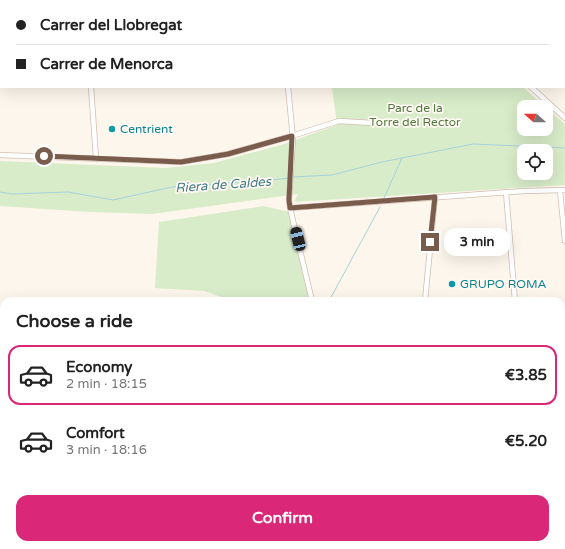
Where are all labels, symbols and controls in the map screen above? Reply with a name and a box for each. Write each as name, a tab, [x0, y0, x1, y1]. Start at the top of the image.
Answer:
text: Carrer del Llobregat	[40, 16, 182, 34]
text: Carrer de Menorca	[40, 55, 173, 73]
north arrow	[517, 100, 553, 136]
map controls	[517, 100, 553, 180]
park label: Parc de la Torre del Rector	[369, 101, 461, 129]
place label: Centrient	[120, 122, 173, 136]
marker: Centrient	[107, 124, 117, 134]
button: locate	[517, 144, 553, 180]
route start	[35, 147, 53, 165]
water label: Riera de Caldes	[175, 174, 272, 196]
car	[289, 226, 307, 252]
callout: 3 min	[444, 228, 510, 256]
route end	[421, 233, 439, 251]
text: 3 min	[460, 234, 494, 250]
place label: GRUPO ROMA	[460, 277, 547, 291]
marker: GRUPO ROMA	[447, 279, 457, 289]
text: Choose a ride	[16, 310, 133, 332]
icon: car	[18, 357, 54, 393]
text: Economy	[66, 358, 132, 376]
text: €3.85	[505, 366, 547, 384]
text: 2 min · 18:15	[66, 376, 147, 392]
icon: car	[18, 423, 54, 459]
text: Comfort	[66, 424, 125, 442]
text: €5.20	[505, 432, 547, 450]
text: 3 min · 18:16	[66, 442, 147, 458]
button: Confirm	[16, 495, 549, 541]

